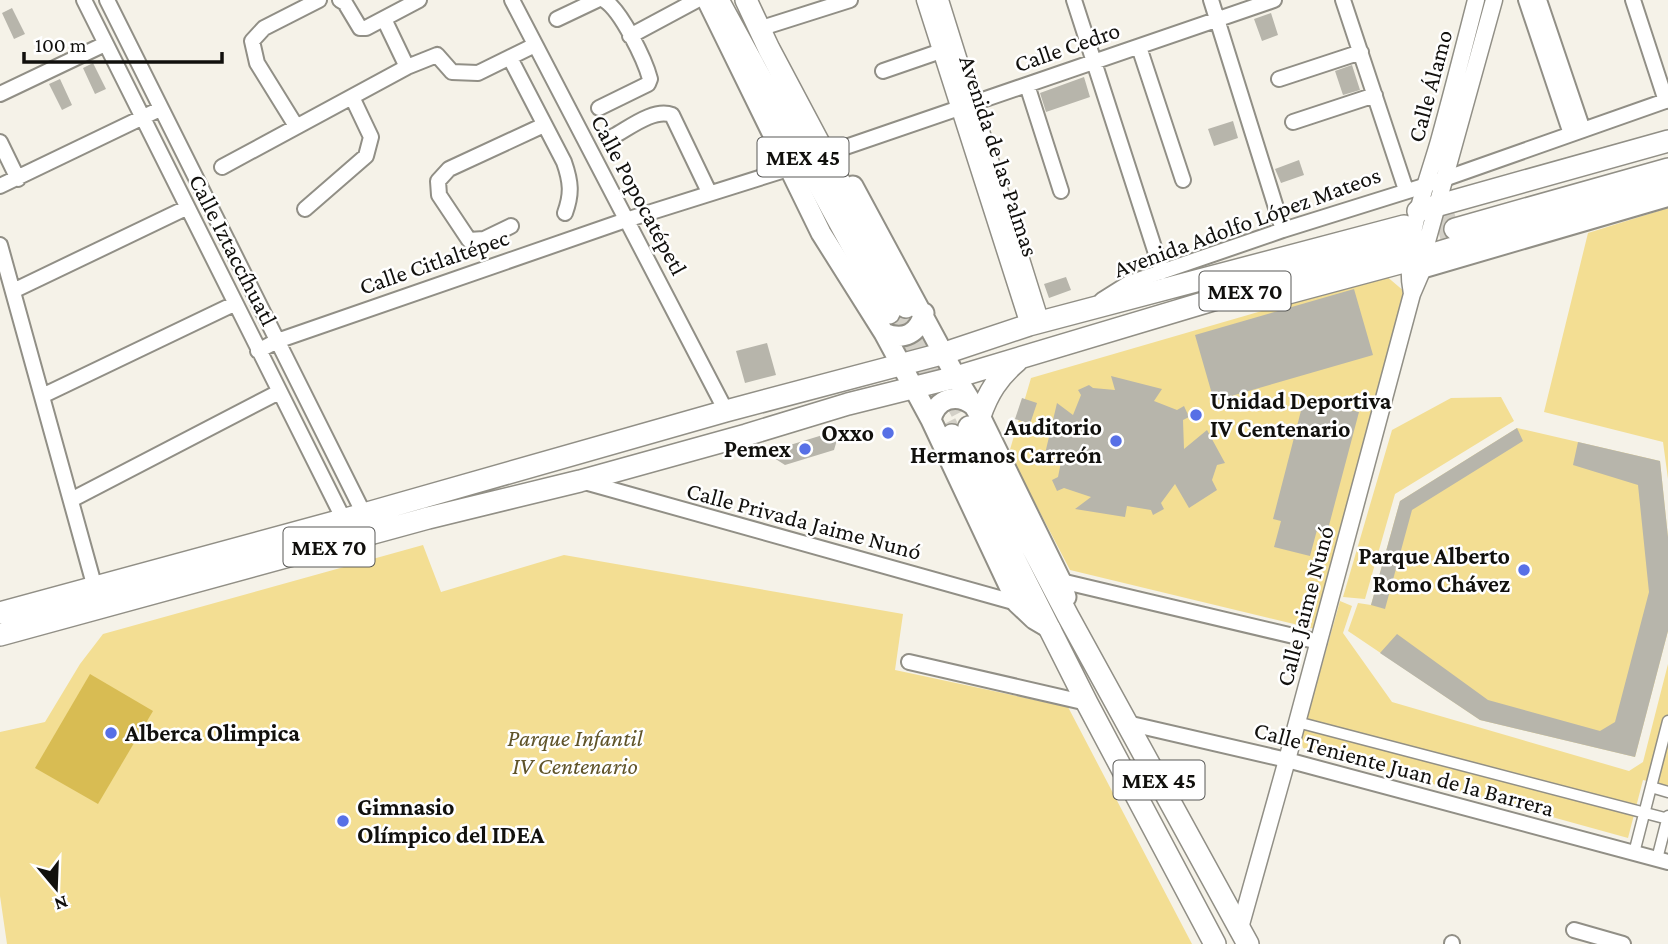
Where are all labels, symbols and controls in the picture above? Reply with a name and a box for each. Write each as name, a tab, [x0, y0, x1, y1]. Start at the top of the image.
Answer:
street label: Calle Cedro	[1010, 16, 1123, 77]
scale bar	[24, 21, 222, 65]
street label: Calle Álamo	[1402, 27, 1457, 145]
text: 100 m	[35, 33, 87, 57]
street label: Avenida de las Palmas	[954, 52, 1045, 260]
street label: Calle Popocatépetl	[586, 110, 693, 279]
road number: MEX 45	[758, 138, 848, 176]
street label: Avenida Adolfo López Mateos	[1110, 161, 1384, 282]
street label: Calle Iztaccíhuatl	[184, 170, 283, 330]
street label: Calle Citlaltépec	[356, 223, 512, 300]
road number: MEX 70	[1200, 272, 1290, 310]
place label: Unidad Deportiva IV Centenario	[1210, 387, 1392, 442]
marker: Unidad Deportiva IV Centenario	[1188, 407, 1204, 423]
place label: Auditorio Hermanos Carreón	[910, 413, 1102, 468]
place label: Oxxo	[821, 419, 874, 446]
marker: Oxxo	[880, 425, 896, 441]
marker: Auditorio Hermanos Carreón	[1108, 433, 1124, 449]
place label: Pemex	[724, 435, 792, 462]
marker: Pemex	[797, 441, 813, 457]
street label: Calle Privada Jaime Nunó	[684, 476, 925, 565]
street label: Calle Jaime Nunó	[1270, 523, 1339, 689]
road number: MEX 70	[284, 527, 374, 566]
place label: Parque Alberto Romo Chávez	[1358, 542, 1510, 597]
marker: Parque Alberto Romo Chávez	[1516, 562, 1532, 578]
street label: Calle Teniente Juan de la Barrera	[1251, 715, 1557, 822]
place label: Alberca Olimpica	[124, 719, 300, 746]
park label: Parque Infantil IV Centenario	[507, 724, 644, 779]
marker: Alberca Olimpica	[103, 725, 119, 741]
road number: MEX 45	[1114, 760, 1204, 800]
place label: Gimnasio Olímpico del IDEA	[357, 793, 545, 848]
marker: Gimnasio Olímpico del IDEA	[335, 813, 351, 829]
north arrow	[21, 853, 91, 923]
text: N	[52, 892, 71, 916]

